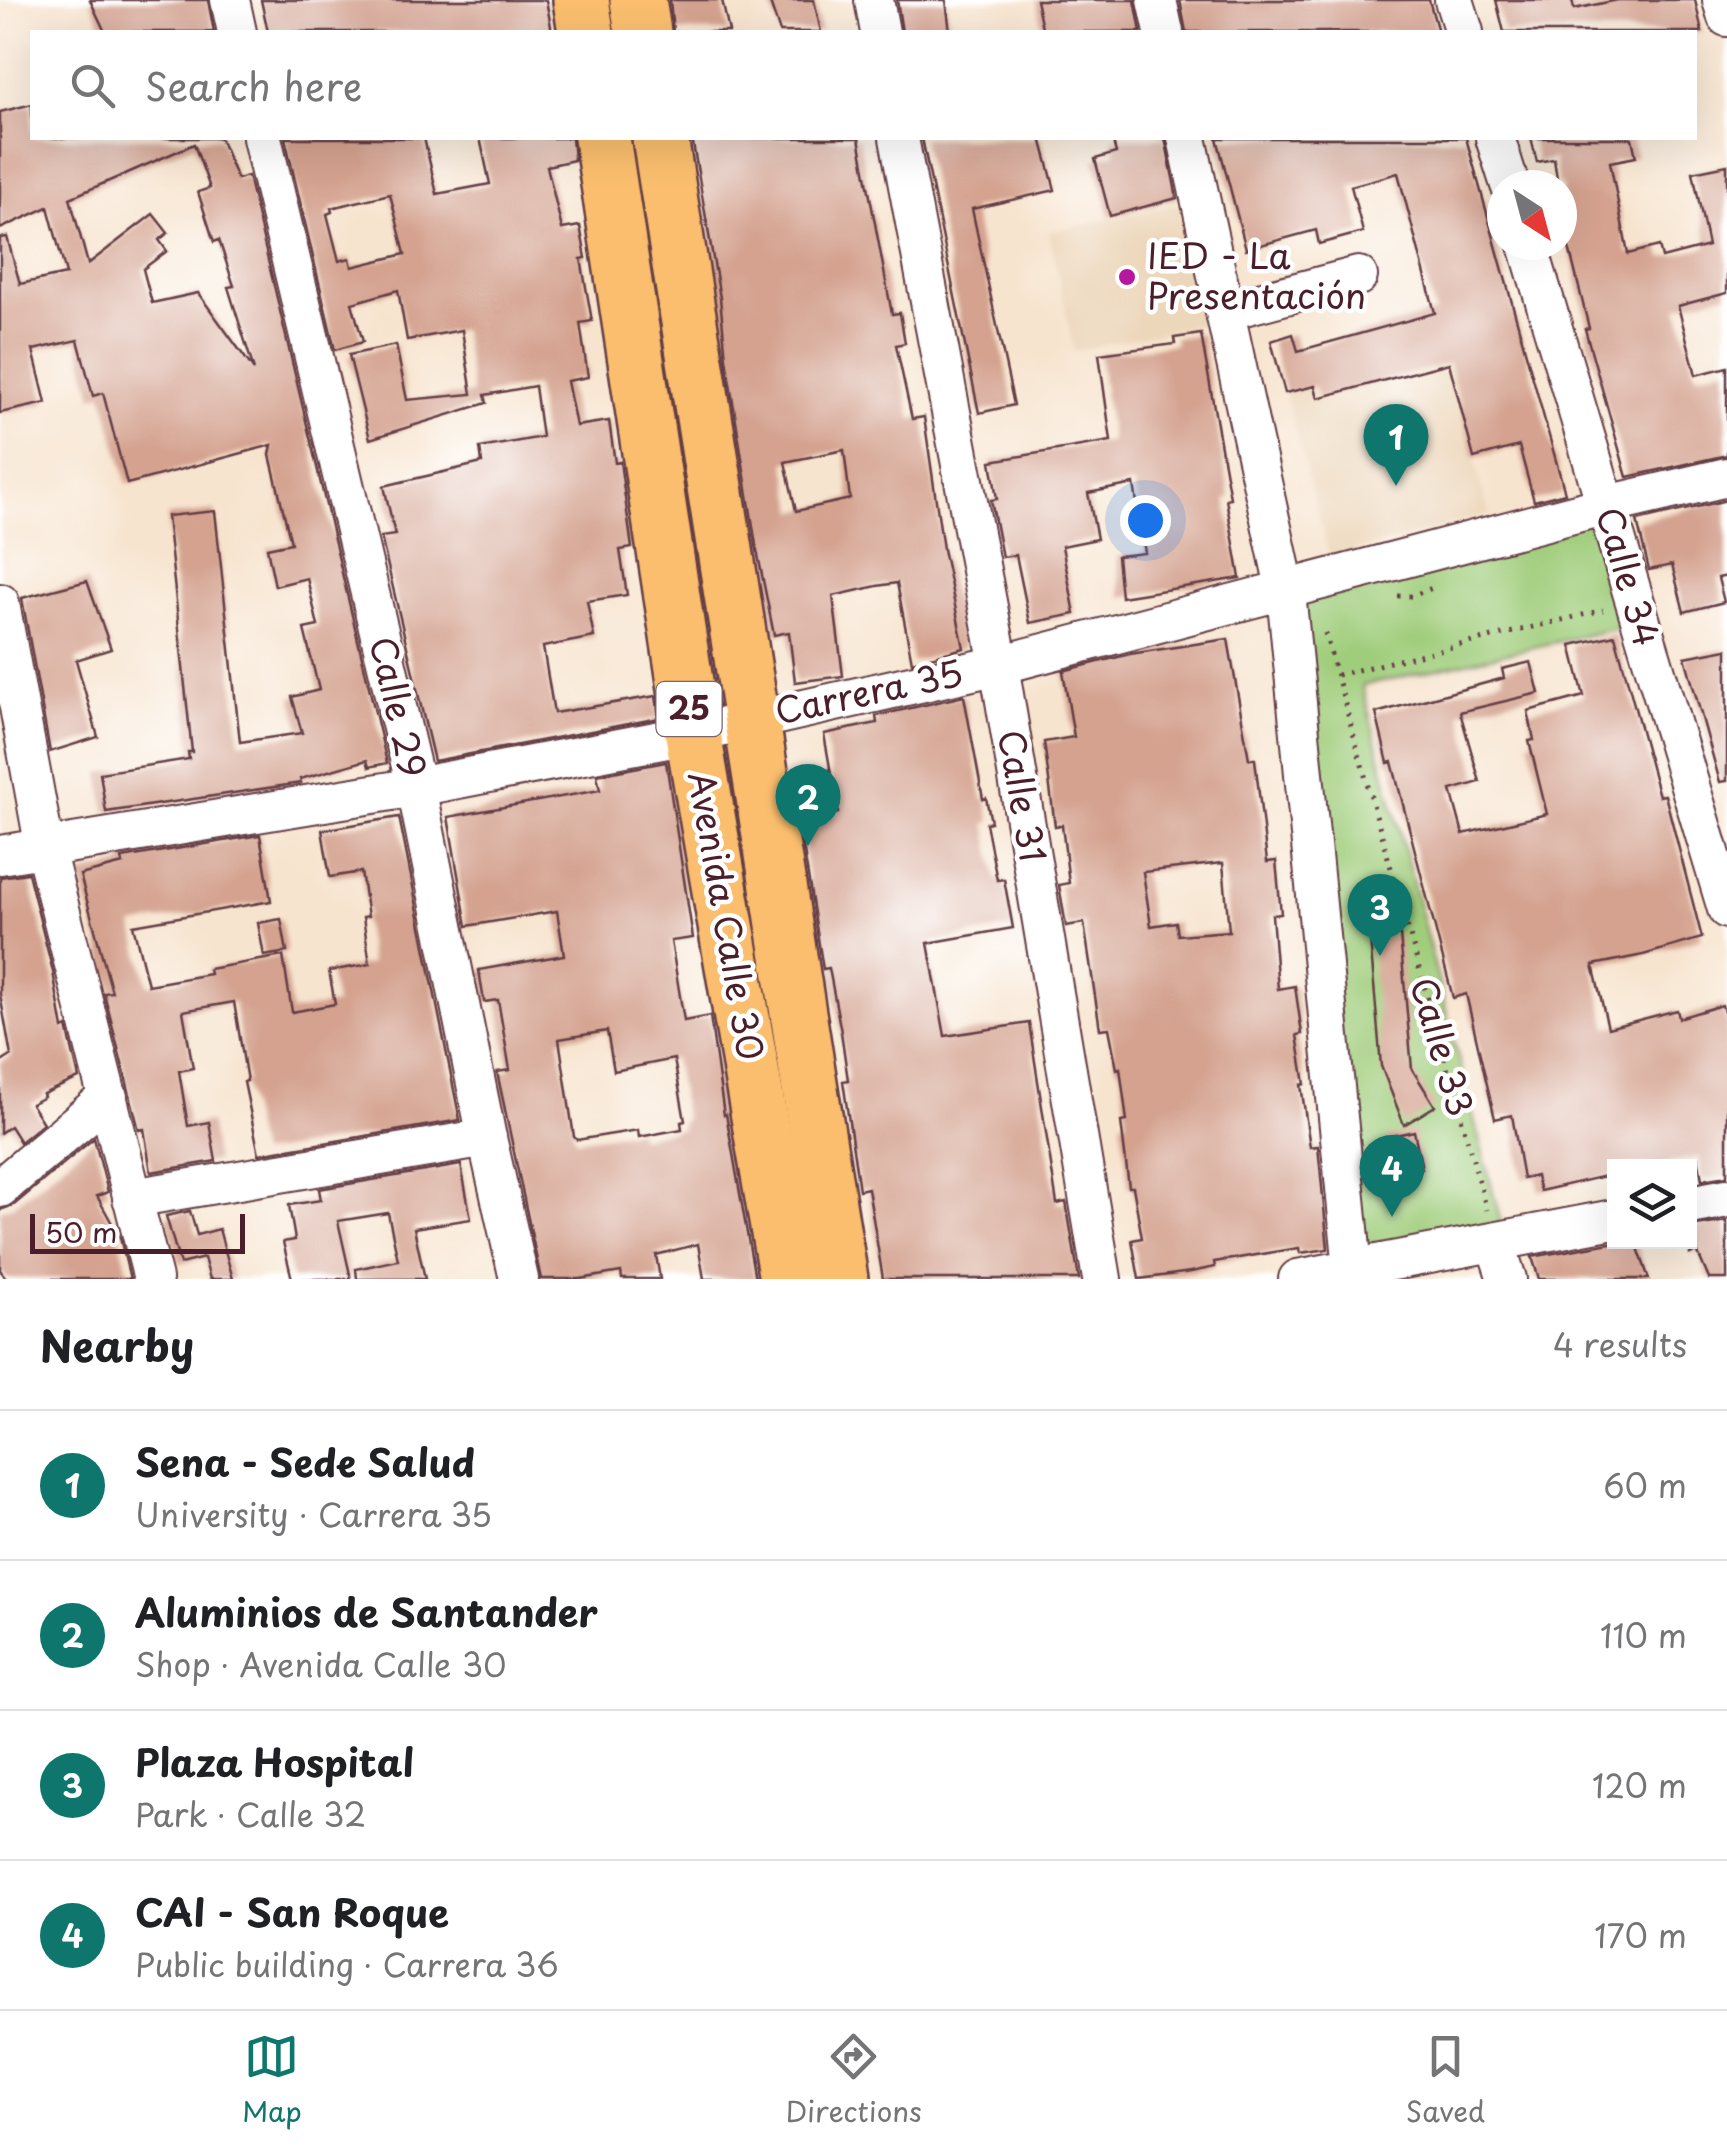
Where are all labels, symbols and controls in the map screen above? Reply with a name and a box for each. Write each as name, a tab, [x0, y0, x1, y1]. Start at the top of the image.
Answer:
search box	[30, 30, 1697, 140]
text: Search here	[145, 57, 362, 114]
icon: search	[65, 58, 120, 113]
north arrow	[1487, 170, 1577, 260]
place label: IED - La Presentación	[1147, 228, 1366, 321]
marker: IED - La Presentación	[1116, 266, 1138, 288]
pin: 1	[1364, 404, 1428, 486]
your location	[1120, 495, 1171, 546]
street label: Calle 34	[1584, 501, 1675, 652]
street label: Calle 29	[358, 631, 441, 782]
street label: Carrera 35	[770, 645, 967, 736]
road number: 25	[656, 682, 722, 736]
street label: Calle 31	[986, 726, 1061, 866]
pin: 2	[776, 764, 840, 846]
street label: Avenida Calle 30	[676, 767, 779, 1064]
pin: 3	[1348, 874, 1412, 956]
street label: Calle 33	[1398, 971, 1488, 1122]
pin: 4	[1360, 1134, 1424, 1217]
map controls	[1607, 1159, 1697, 1249]
button: layers	[1607, 1159, 1697, 1249]
scale bar	[30, 1209, 245, 1254]
text: 50 m	[45, 1210, 118, 1253]
text: Nearby	[40, 1313, 194, 1376]
text: 4 results	[1553, 1320, 1687, 1368]
text: Sena - Sede Salud	[135, 1433, 475, 1490]
text: 1	[65, 1461, 80, 1509]
text: 60 m	[1603, 1461, 1687, 1509]
text: University · Carrera 35	[135, 1490, 492, 1538]
text: Aluminios de Santander	[135, 1583, 598, 1640]
text: 2	[61, 1611, 84, 1659]
text: 110 m	[1600, 1611, 1687, 1659]
text: Shop · Avenida Calle 30	[135, 1640, 506, 1688]
text: Plaza Hospital	[135, 1733, 414, 1790]
text: 3	[62, 1761, 83, 1809]
text: 120 m	[1592, 1761, 1687, 1809]
text: Park · Calle 32	[135, 1790, 366, 1838]
text: CAI - San Roque	[135, 1883, 449, 1940]
text: 4	[62, 1911, 83, 1959]
text: 170 m	[1594, 1911, 1687, 1959]
text: Public building · Carrera 36	[135, 1940, 559, 1988]
tab: Map	[242, 2029, 302, 2132]
tab: Directions	[786, 2029, 922, 2132]
tab: Saved	[1406, 2029, 1485, 2132]

